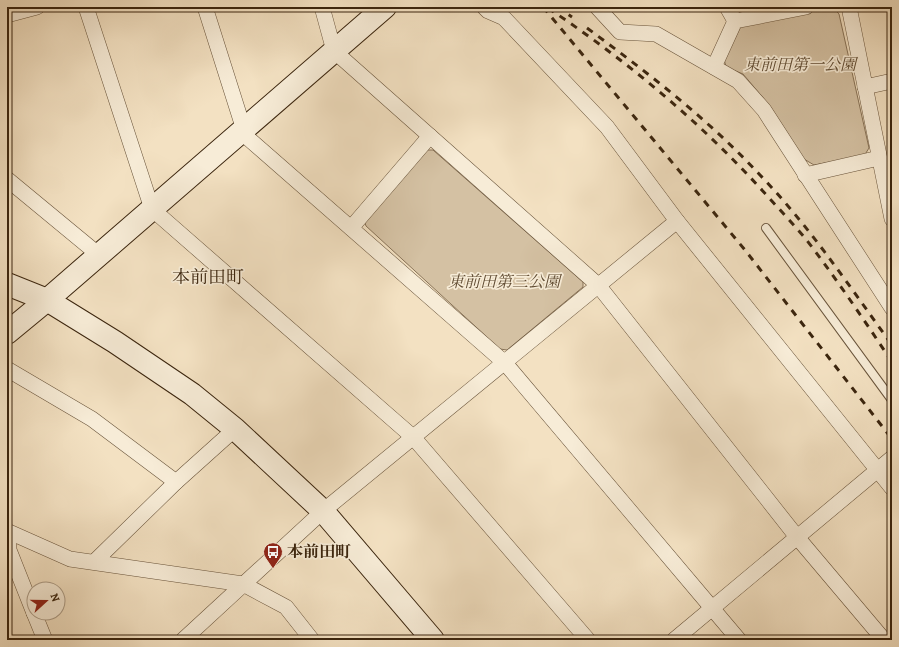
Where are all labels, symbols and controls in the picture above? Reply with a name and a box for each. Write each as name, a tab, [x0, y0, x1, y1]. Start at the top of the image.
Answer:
park label: 東前田第一公園	[744, 54, 859, 76]
district label: 本前田町	[172, 265, 244, 289]
park label: 東前田第三公園	[448, 271, 563, 293]
bus stop icon: 本前田町	[262, 541, 284, 569]
place label: 本前田町	[287, 541, 351, 563]
north arrow	[26, 581, 66, 621]
text: N	[46, 591, 63, 604]

